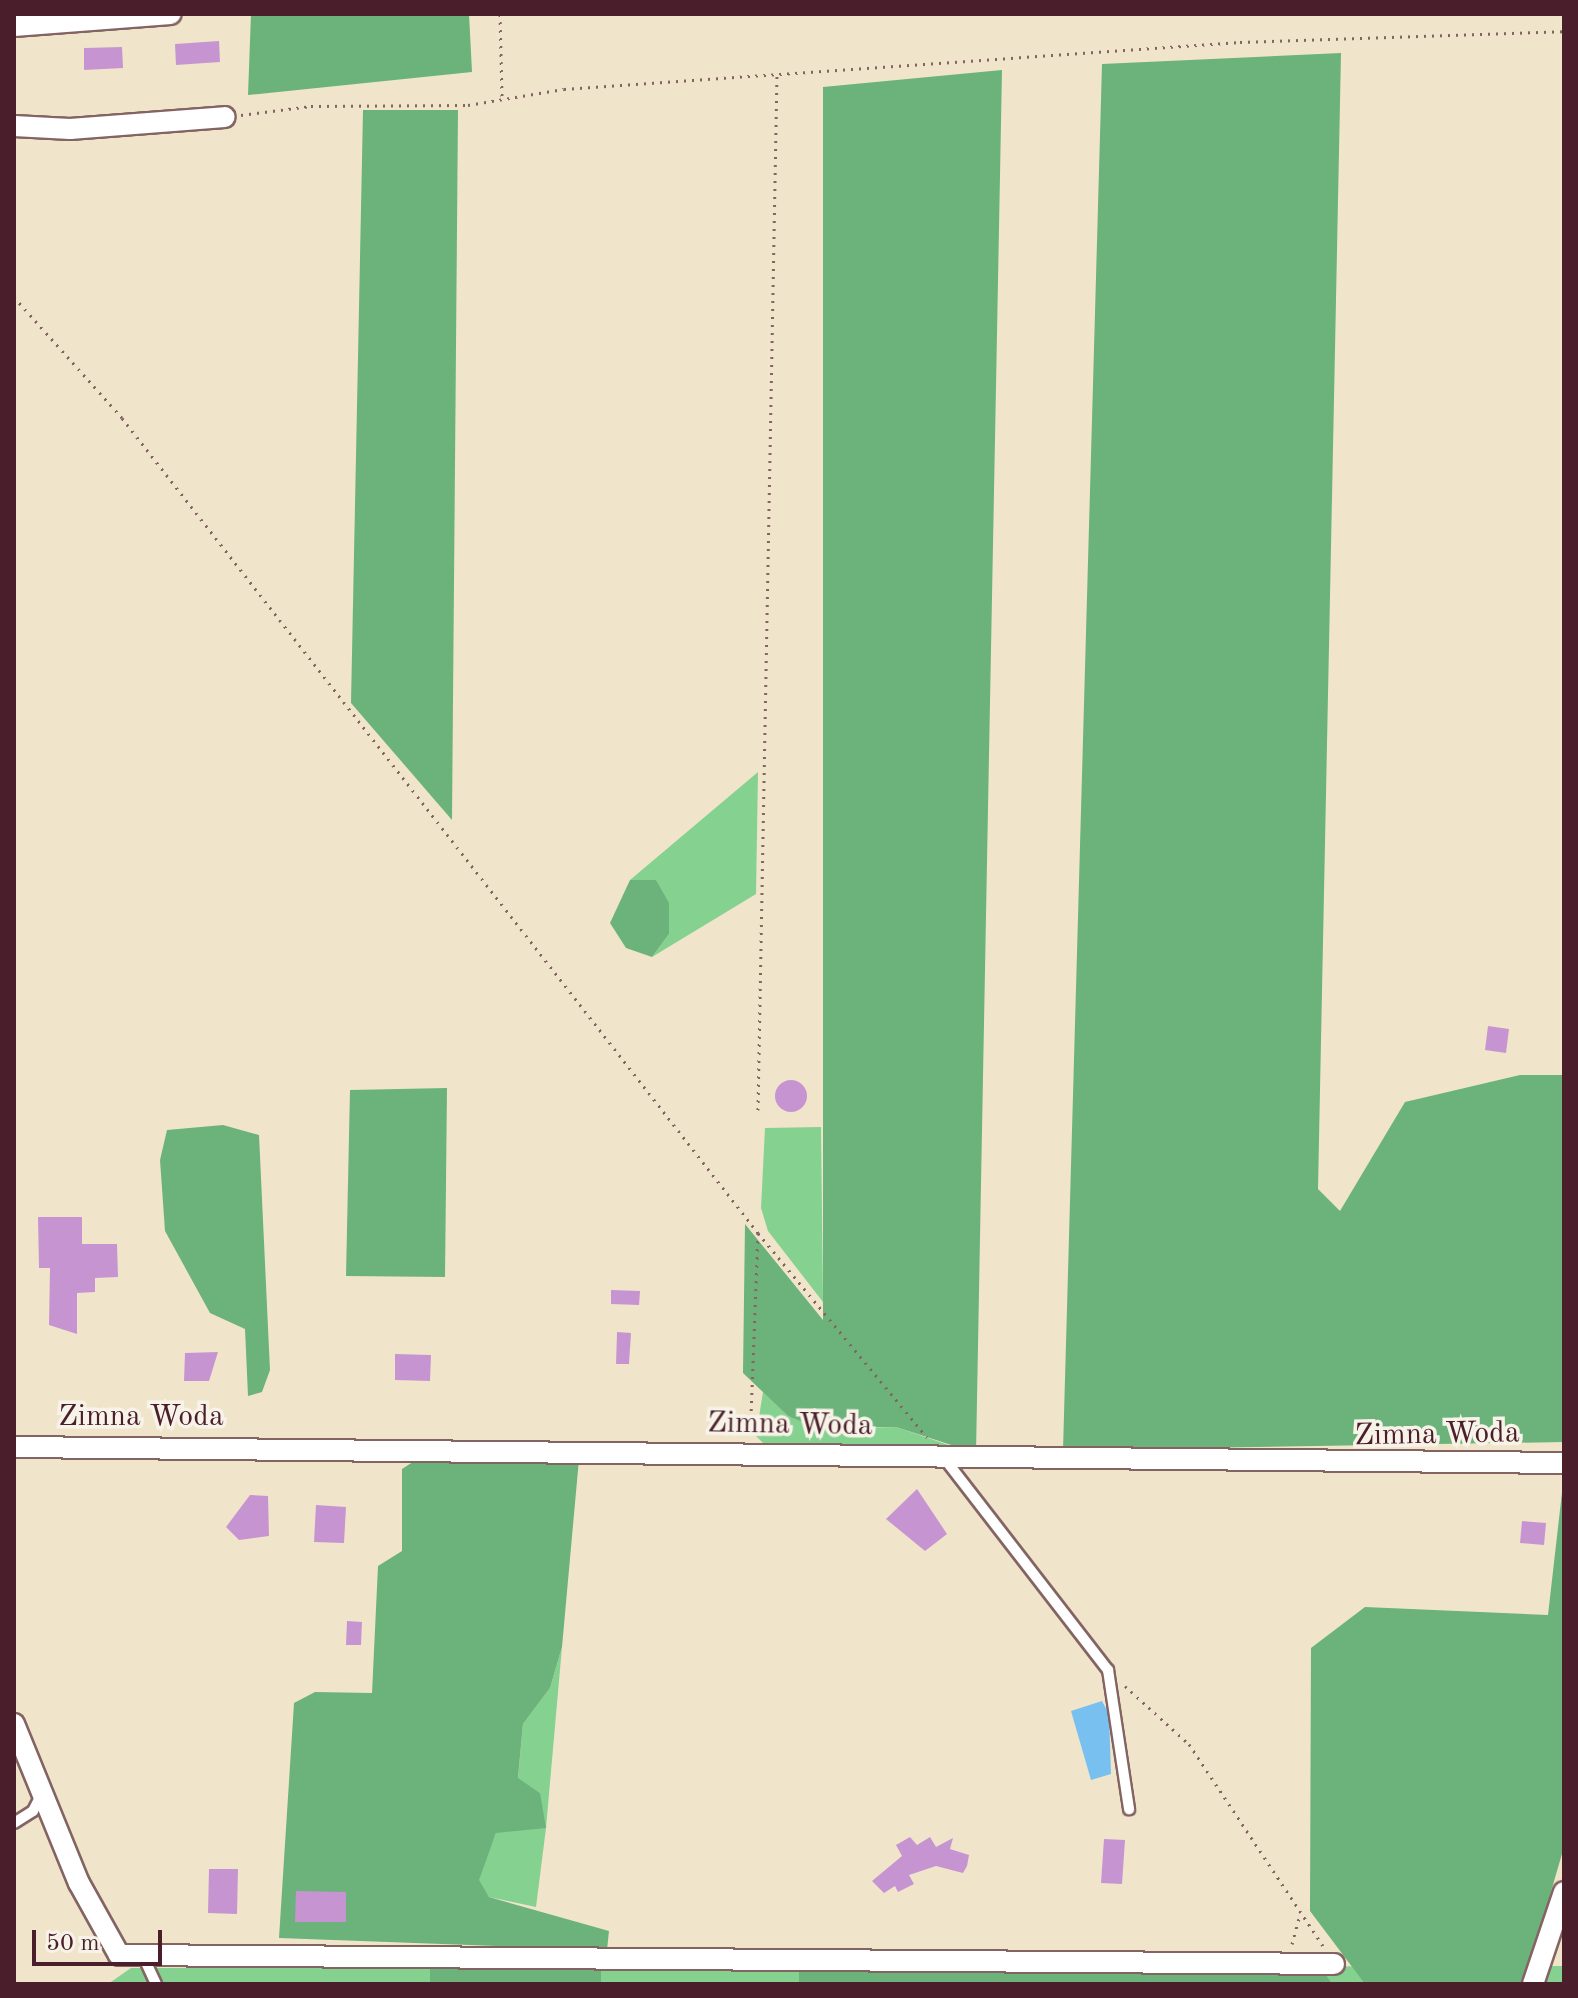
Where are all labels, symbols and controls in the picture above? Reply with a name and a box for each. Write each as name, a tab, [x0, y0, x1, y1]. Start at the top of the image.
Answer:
street label: Zimna Woda	[58, 1399, 224, 1435]
street label: Zimna Woda	[707, 1406, 873, 1444]
street label: Zimna Woda	[1354, 1416, 1520, 1454]
scale bar	[36, 1914, 166, 1964]
text: 50 m	[46, 1932, 100, 1956]

